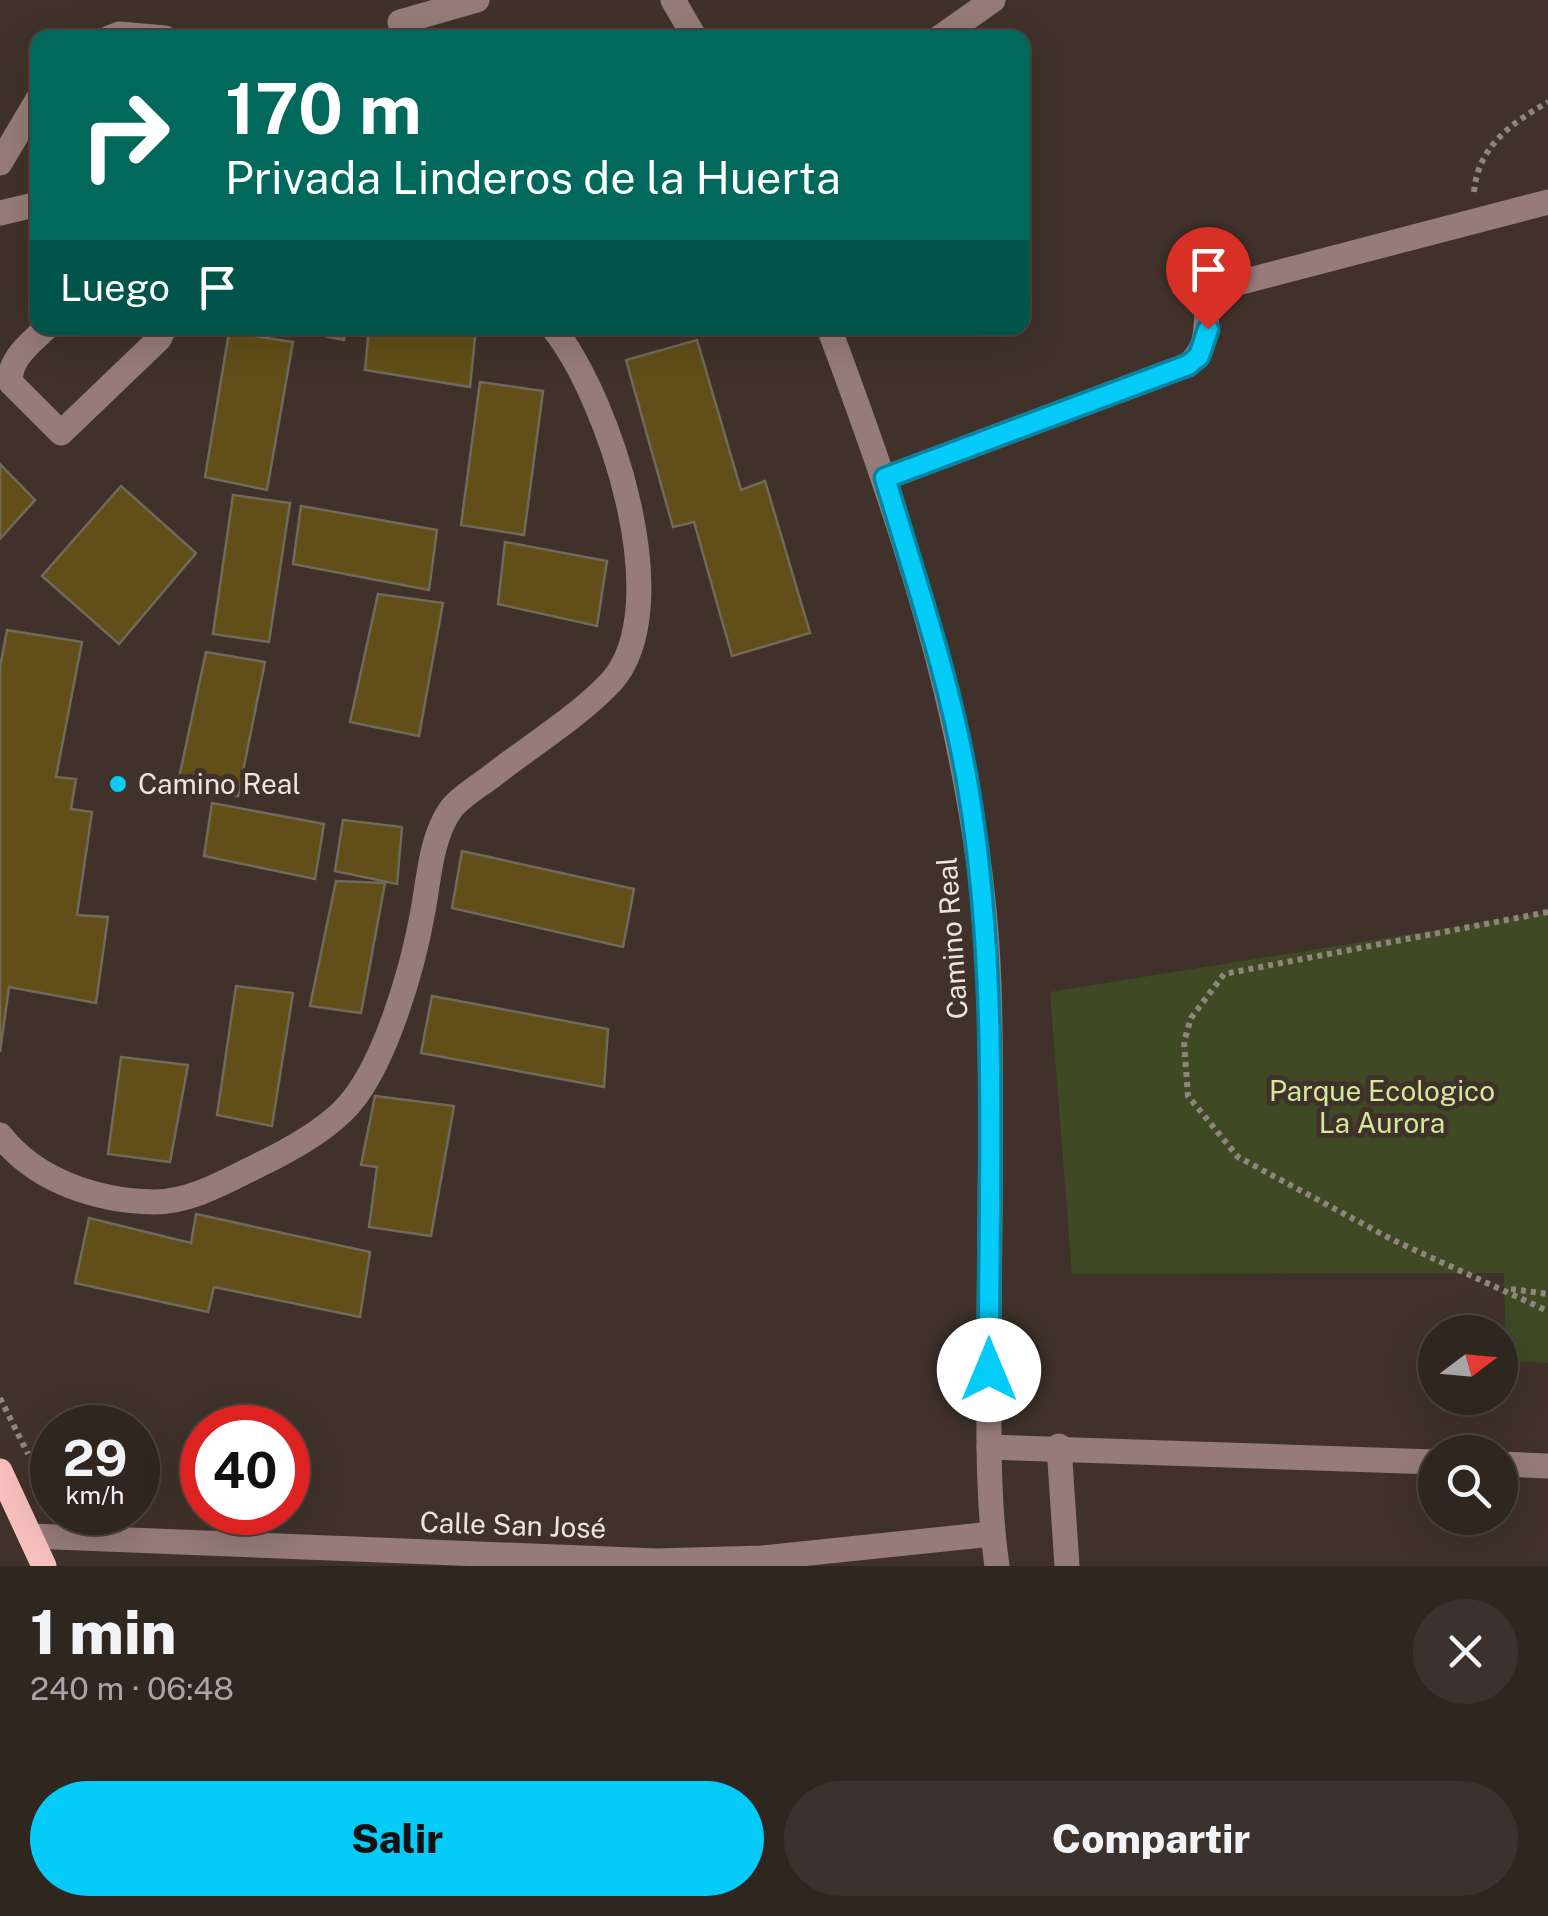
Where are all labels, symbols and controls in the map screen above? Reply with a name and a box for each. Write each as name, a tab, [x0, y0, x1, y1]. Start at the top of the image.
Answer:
text: 170 m	[225, 67, 422, 150]
icon: right	[60, 70, 190, 200]
text: Privada Linderos de la Huerta	[225, 151, 841, 204]
pin	[1166, 227, 1251, 330]
icon: arrive	[1181, 242, 1236, 297]
icon: arrive	[190, 260, 245, 315]
text: Luego	[60, 265, 170, 310]
place label: Camino Real	[138, 767, 301, 800]
marker: Camino Real	[107, 773, 129, 795]
street label: Camino Real	[929, 856, 974, 1020]
park label: Parque Ecologico La Aurora	[1269, 1074, 1495, 1139]
north arrow	[1418, 1315, 1518, 1415]
map controls	[1418, 1315, 1518, 1535]
position arrow	[937, 1318, 1041, 1422]
speed limit sign: 40	[180, 1405, 310, 1535]
text: 29	[63, 1428, 127, 1487]
button: search	[1418, 1435, 1518, 1535]
text: km/h	[66, 1480, 124, 1510]
street label: Calle San José	[419, 1505, 607, 1544]
text: 1 min	[30, 1597, 177, 1668]
button: close	[1413, 1599, 1518, 1704]
text: 240 m · 06:48	[30, 1670, 234, 1707]
button: Salir	[30, 1781, 764, 1896]
button: Compartir	[784, 1781, 1518, 1896]

